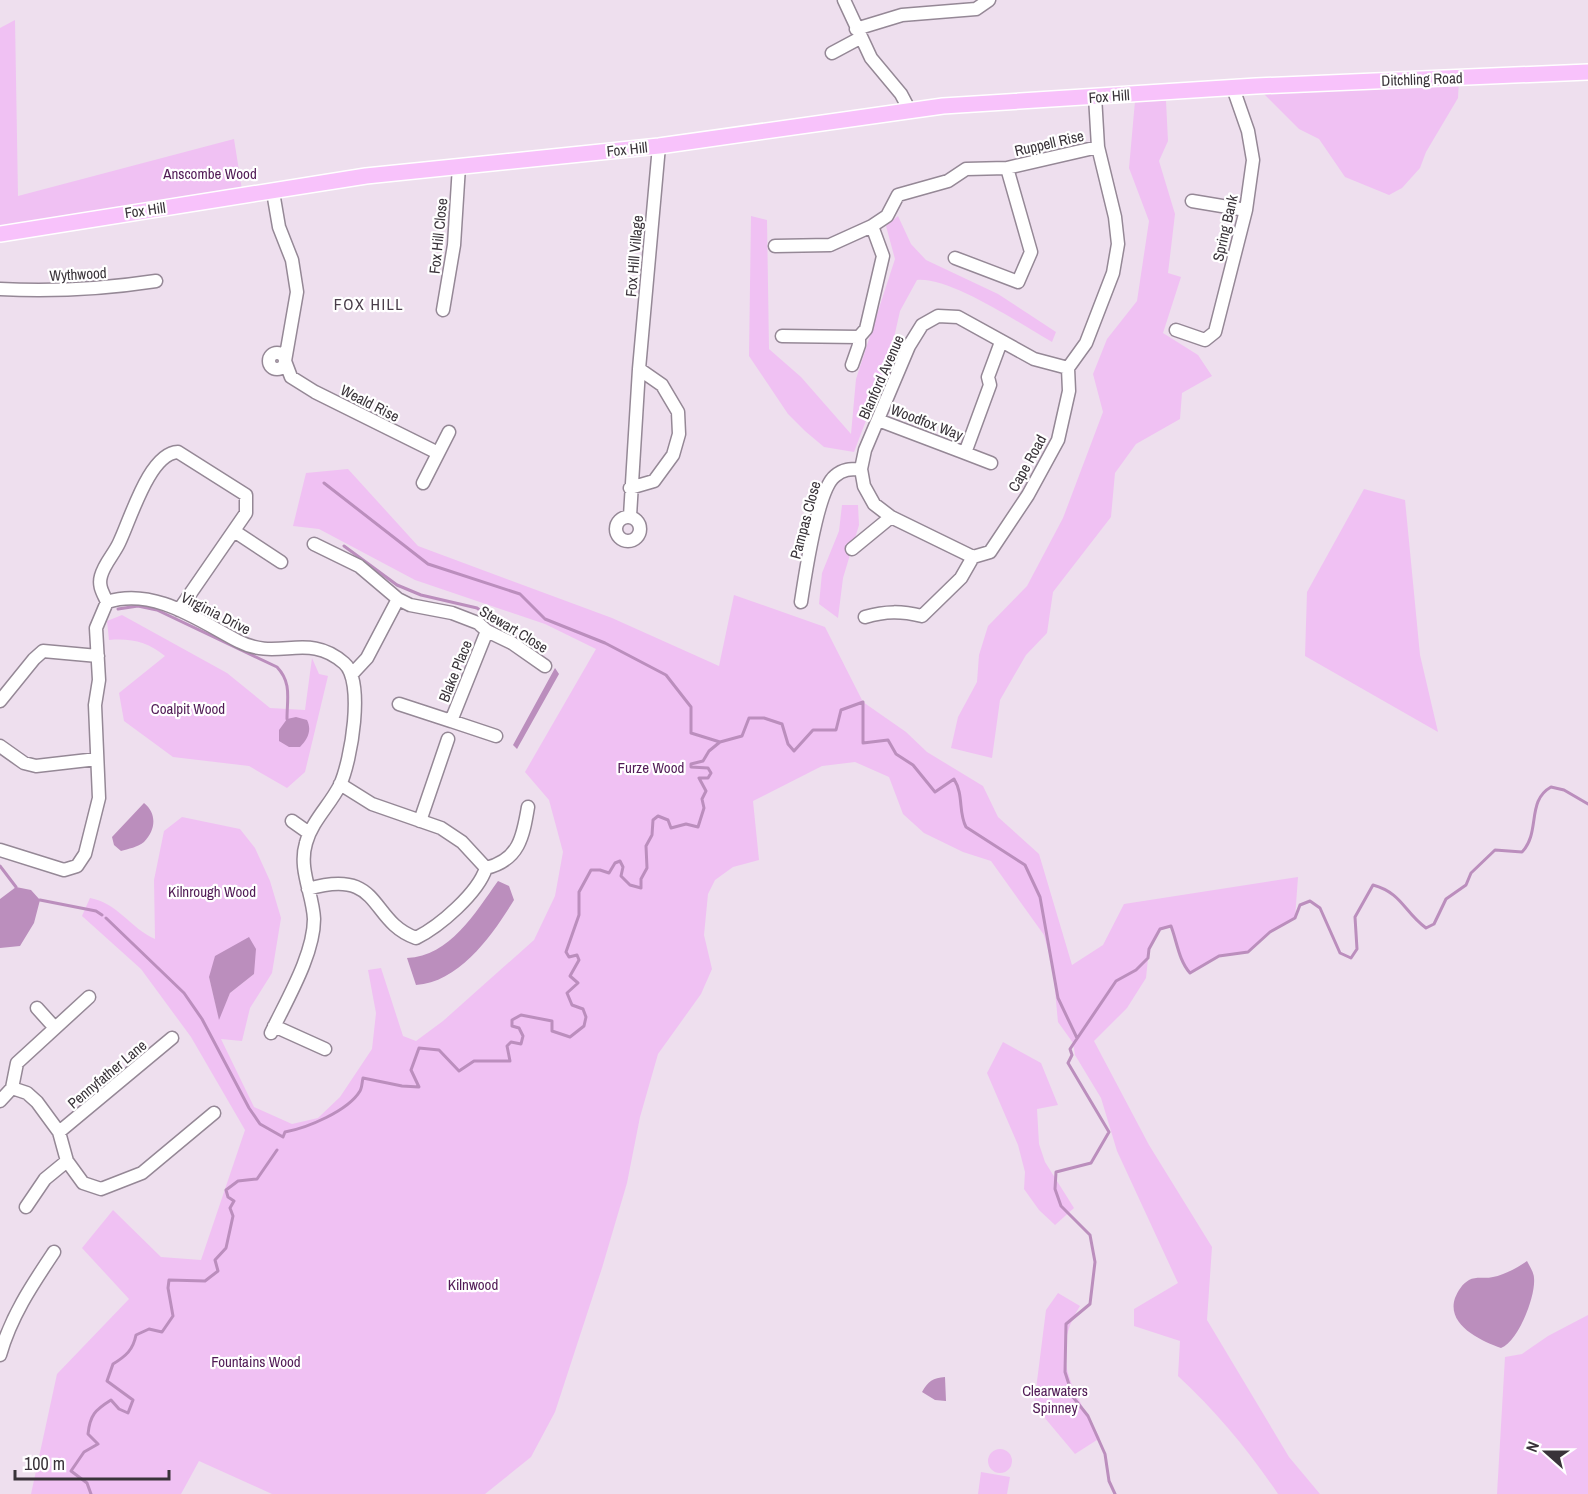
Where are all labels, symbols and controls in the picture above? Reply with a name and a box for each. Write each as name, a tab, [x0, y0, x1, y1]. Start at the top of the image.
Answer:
street label: Ditchling Road	[1381, 67, 1463, 91]
street label: Fox Hill	[1088, 84, 1130, 108]
street label: Ruppell Rise	[1012, 125, 1086, 161]
street label: Fox Hill	[605, 136, 649, 162]
park label: Anscombe Wood	[162, 163, 257, 184]
street label: Spring Bank	[1207, 192, 1243, 263]
street label: Fox Hill	[123, 197, 167, 223]
street label: Fox Hill Close	[424, 197, 452, 275]
street label: Fox Hill Village	[620, 214, 648, 298]
street label: Wythwood	[49, 262, 107, 286]
district label: FOX HILL	[334, 293, 404, 315]
street label: Blanford Avenue	[853, 331, 909, 422]
street label: Weald Rise	[337, 379, 403, 427]
street label: Woodfox Way	[888, 399, 967, 446]
street label: Cape Road	[1003, 431, 1051, 495]
street label: Pampas Close	[785, 479, 826, 561]
street label: Virginia Drive	[178, 586, 255, 640]
street label: Stewart Close	[476, 600, 552, 658]
street label: Blake Place	[433, 637, 477, 705]
park label: Coalpit Wood	[151, 698, 225, 719]
park label: Furze Wood	[618, 757, 684, 778]
park label: Kilnrough Wood	[168, 881, 256, 902]
street label: Pennyfather Lane	[63, 1035, 151, 1113]
park label: Kilnwood	[448, 1274, 498, 1295]
park label: Fountains Wood	[211, 1351, 301, 1372]
park label: Clearwaters Spinney	[1022, 1380, 1088, 1418]
north arrow	[1516, 1422, 1576, 1482]
text: N	[1520, 1438, 1544, 1455]
scale bar	[15, 1443, 170, 1481]
text: 100 m	[24, 1451, 65, 1476]

